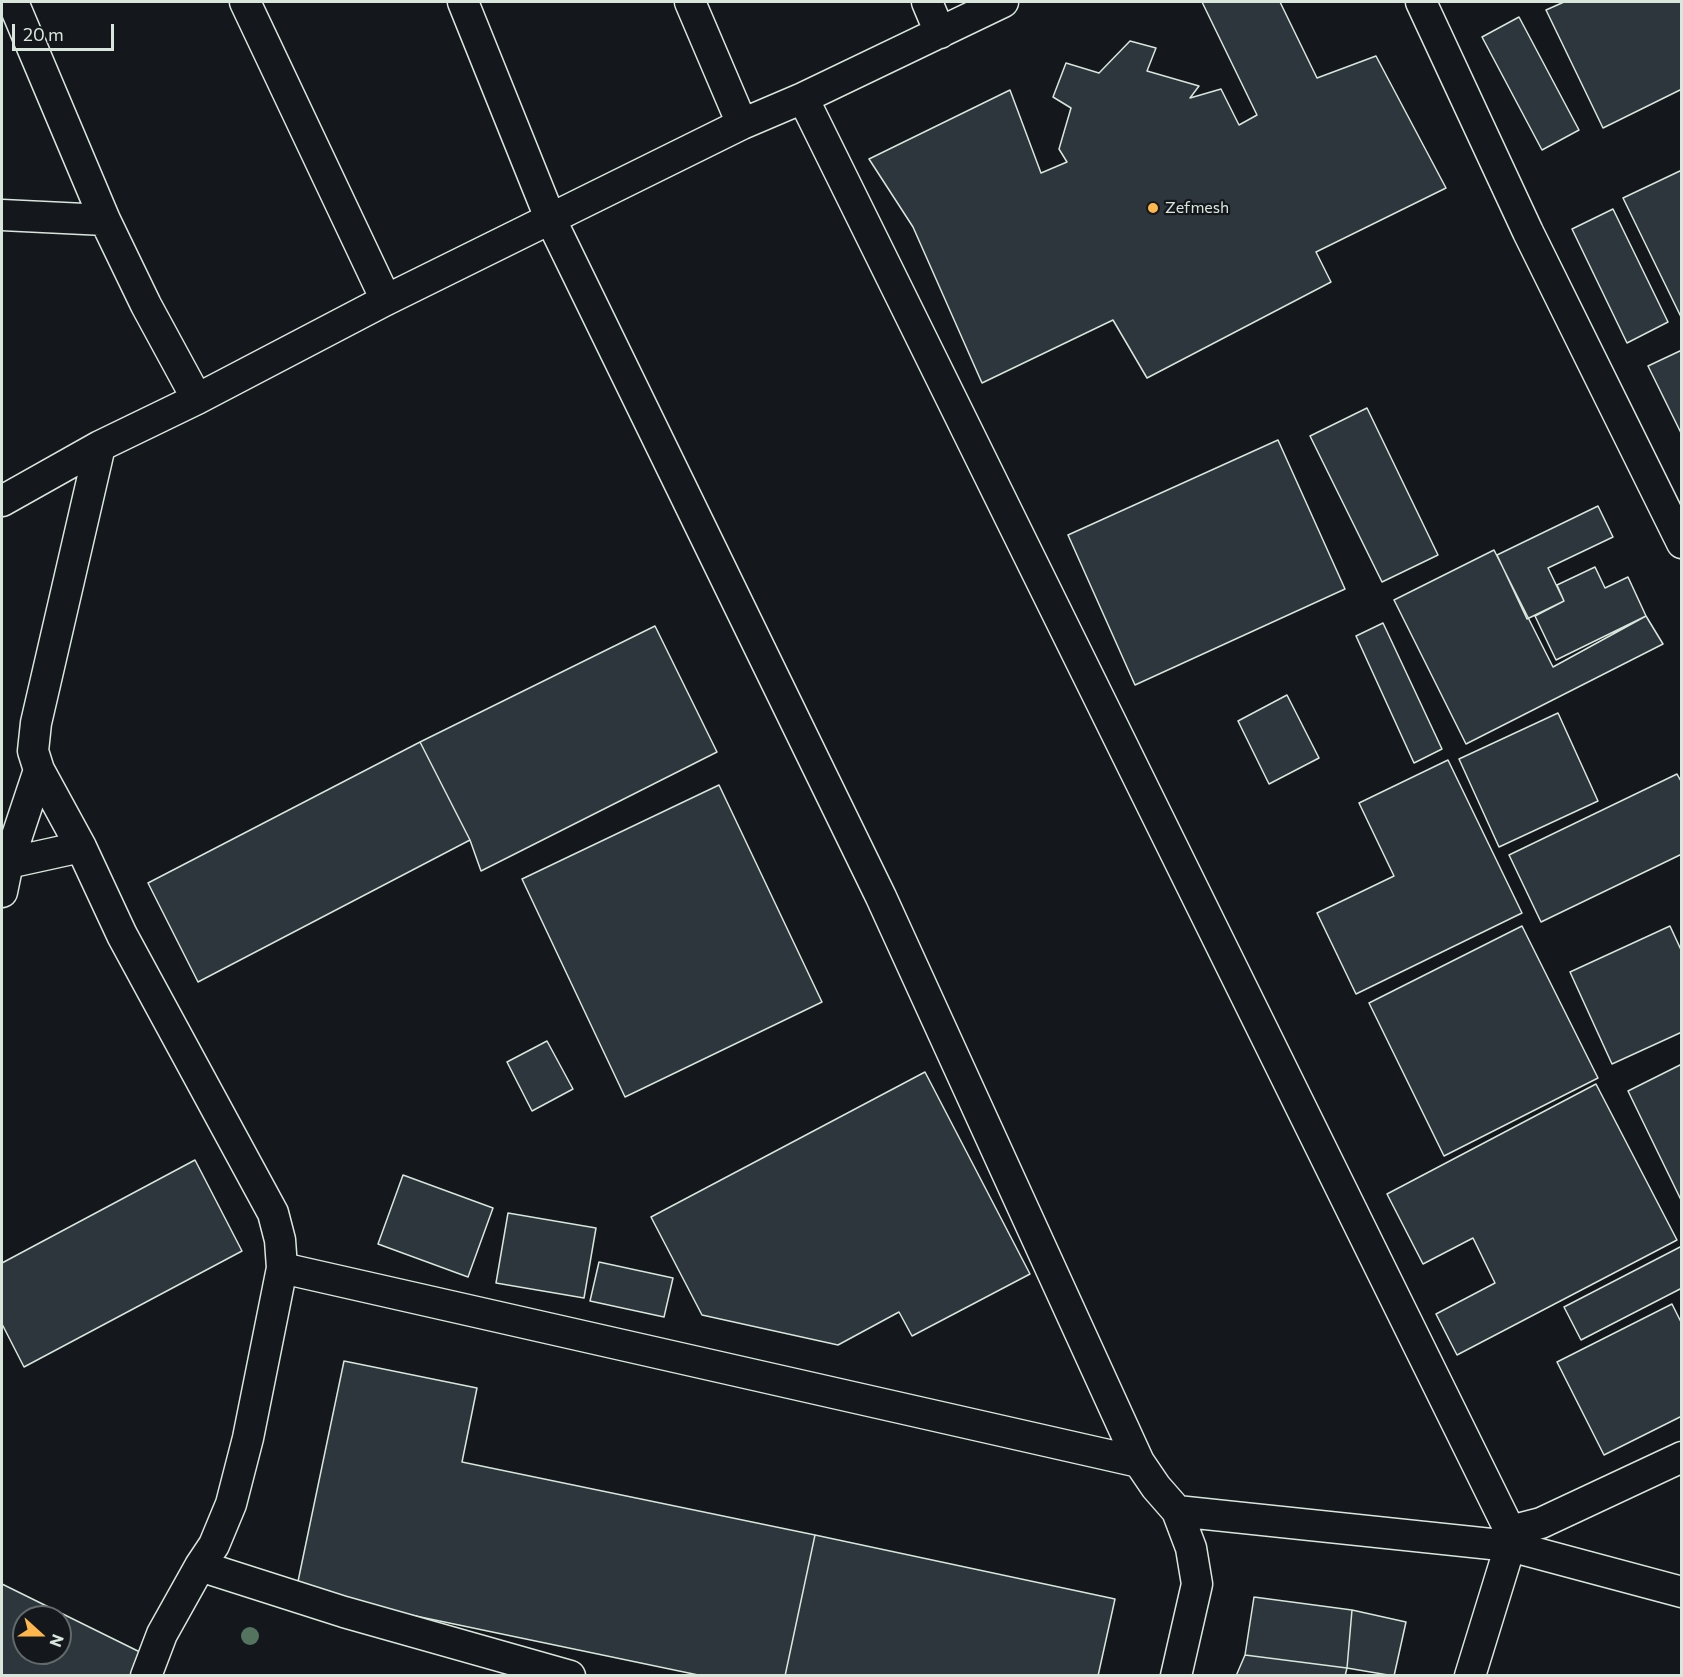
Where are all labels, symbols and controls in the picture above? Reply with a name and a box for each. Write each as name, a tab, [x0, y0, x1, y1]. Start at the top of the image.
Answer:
scale bar	[15, 12, 117, 50]
text: 20 m	[23, 23, 64, 45]
place label: Zefmesh	[1165, 198, 1229, 218]
marker: Zefmesh	[1146, 201, 1160, 215]
north arrow	[12, 1605, 72, 1665]
text: N	[46, 1632, 68, 1650]

